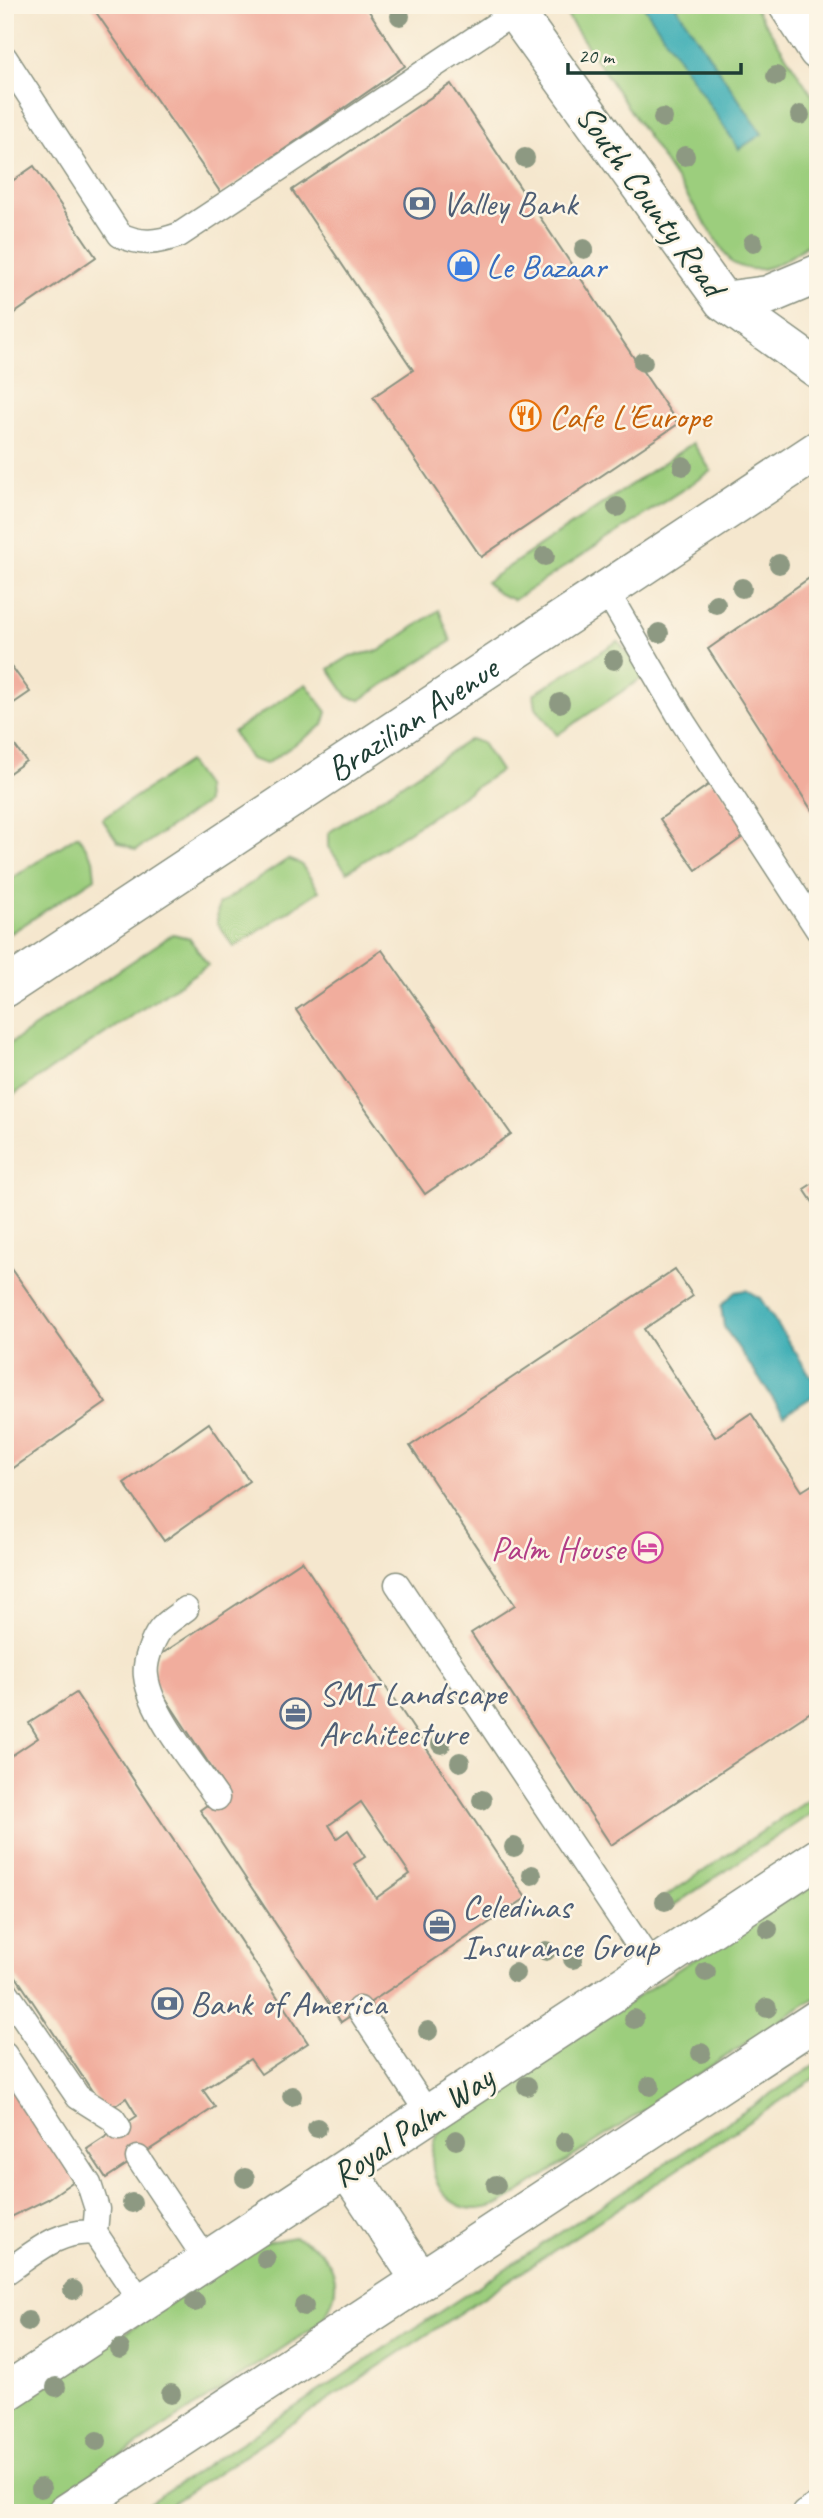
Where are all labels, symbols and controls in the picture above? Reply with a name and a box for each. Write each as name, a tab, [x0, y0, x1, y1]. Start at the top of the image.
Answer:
scale bar	[568, 32, 741, 76]
text: 20 m	[578, 43, 616, 69]
street label: South County Road	[566, 95, 739, 309]
place label: Valley Bank	[442, 181, 580, 226]
bank icon: Valley Bank	[402, 186, 436, 220]
place label: Le Bazaar	[486, 244, 608, 289]
shop icon: Le Bazaar	[446, 249, 480, 283]
place label: Cafe L'Europe	[549, 394, 714, 439]
restaurant icon: Cafe L'Europe	[509, 399, 543, 433]
street label: Brazilian Avenue	[318, 645, 509, 792]
place label: Palm House	[491, 1526, 628, 1571]
hotel icon: Palm House	[631, 1531, 665, 1565]
place label: SMI Landscape Architecture	[319, 1671, 509, 1756]
office icon: SMI Landscape Architecture	[279, 1696, 313, 1730]
place label: Celedinas Insurance Group	[462, 1884, 661, 1969]
office icon: Celedinas Insurance Group	[422, 1909, 456, 1943]
place label: Bank of America	[190, 1981, 388, 2026]
bank icon: Bank of America	[150, 1986, 184, 2020]
street label: Royal Palm Way	[322, 2055, 504, 2197]

